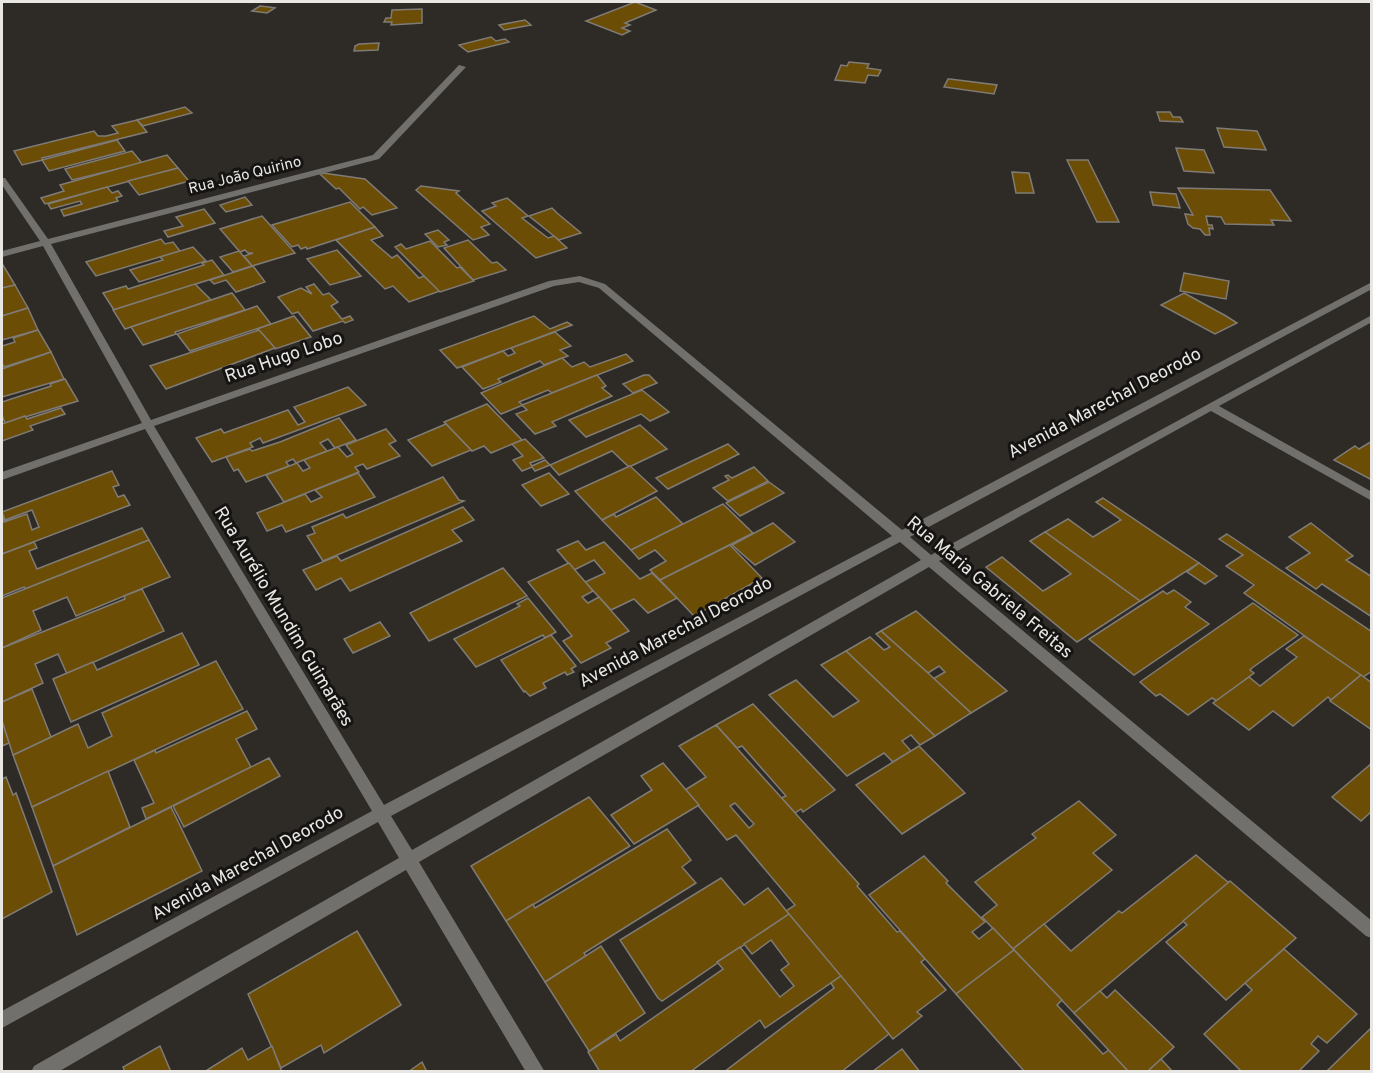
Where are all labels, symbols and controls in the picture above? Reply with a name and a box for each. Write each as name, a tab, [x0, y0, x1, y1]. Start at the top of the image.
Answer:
street label: Rua João Quirino	[186, 153, 304, 199]
street label: Rua Hugo Lobo	[222, 327, 346, 389]
street label: Avenida Marechal Deorodo	[1004, 343, 1206, 465]
street label: Rua Aurélio Mundim Guimarães	[208, 503, 358, 731]
street label: Rua Maria Gabriela Freitas	[901, 512, 1077, 664]
street label: Avenida Marechal Deorodo	[575, 572, 777, 694]
street label: Avenida Marechal Deorodo	[148, 802, 348, 926]

